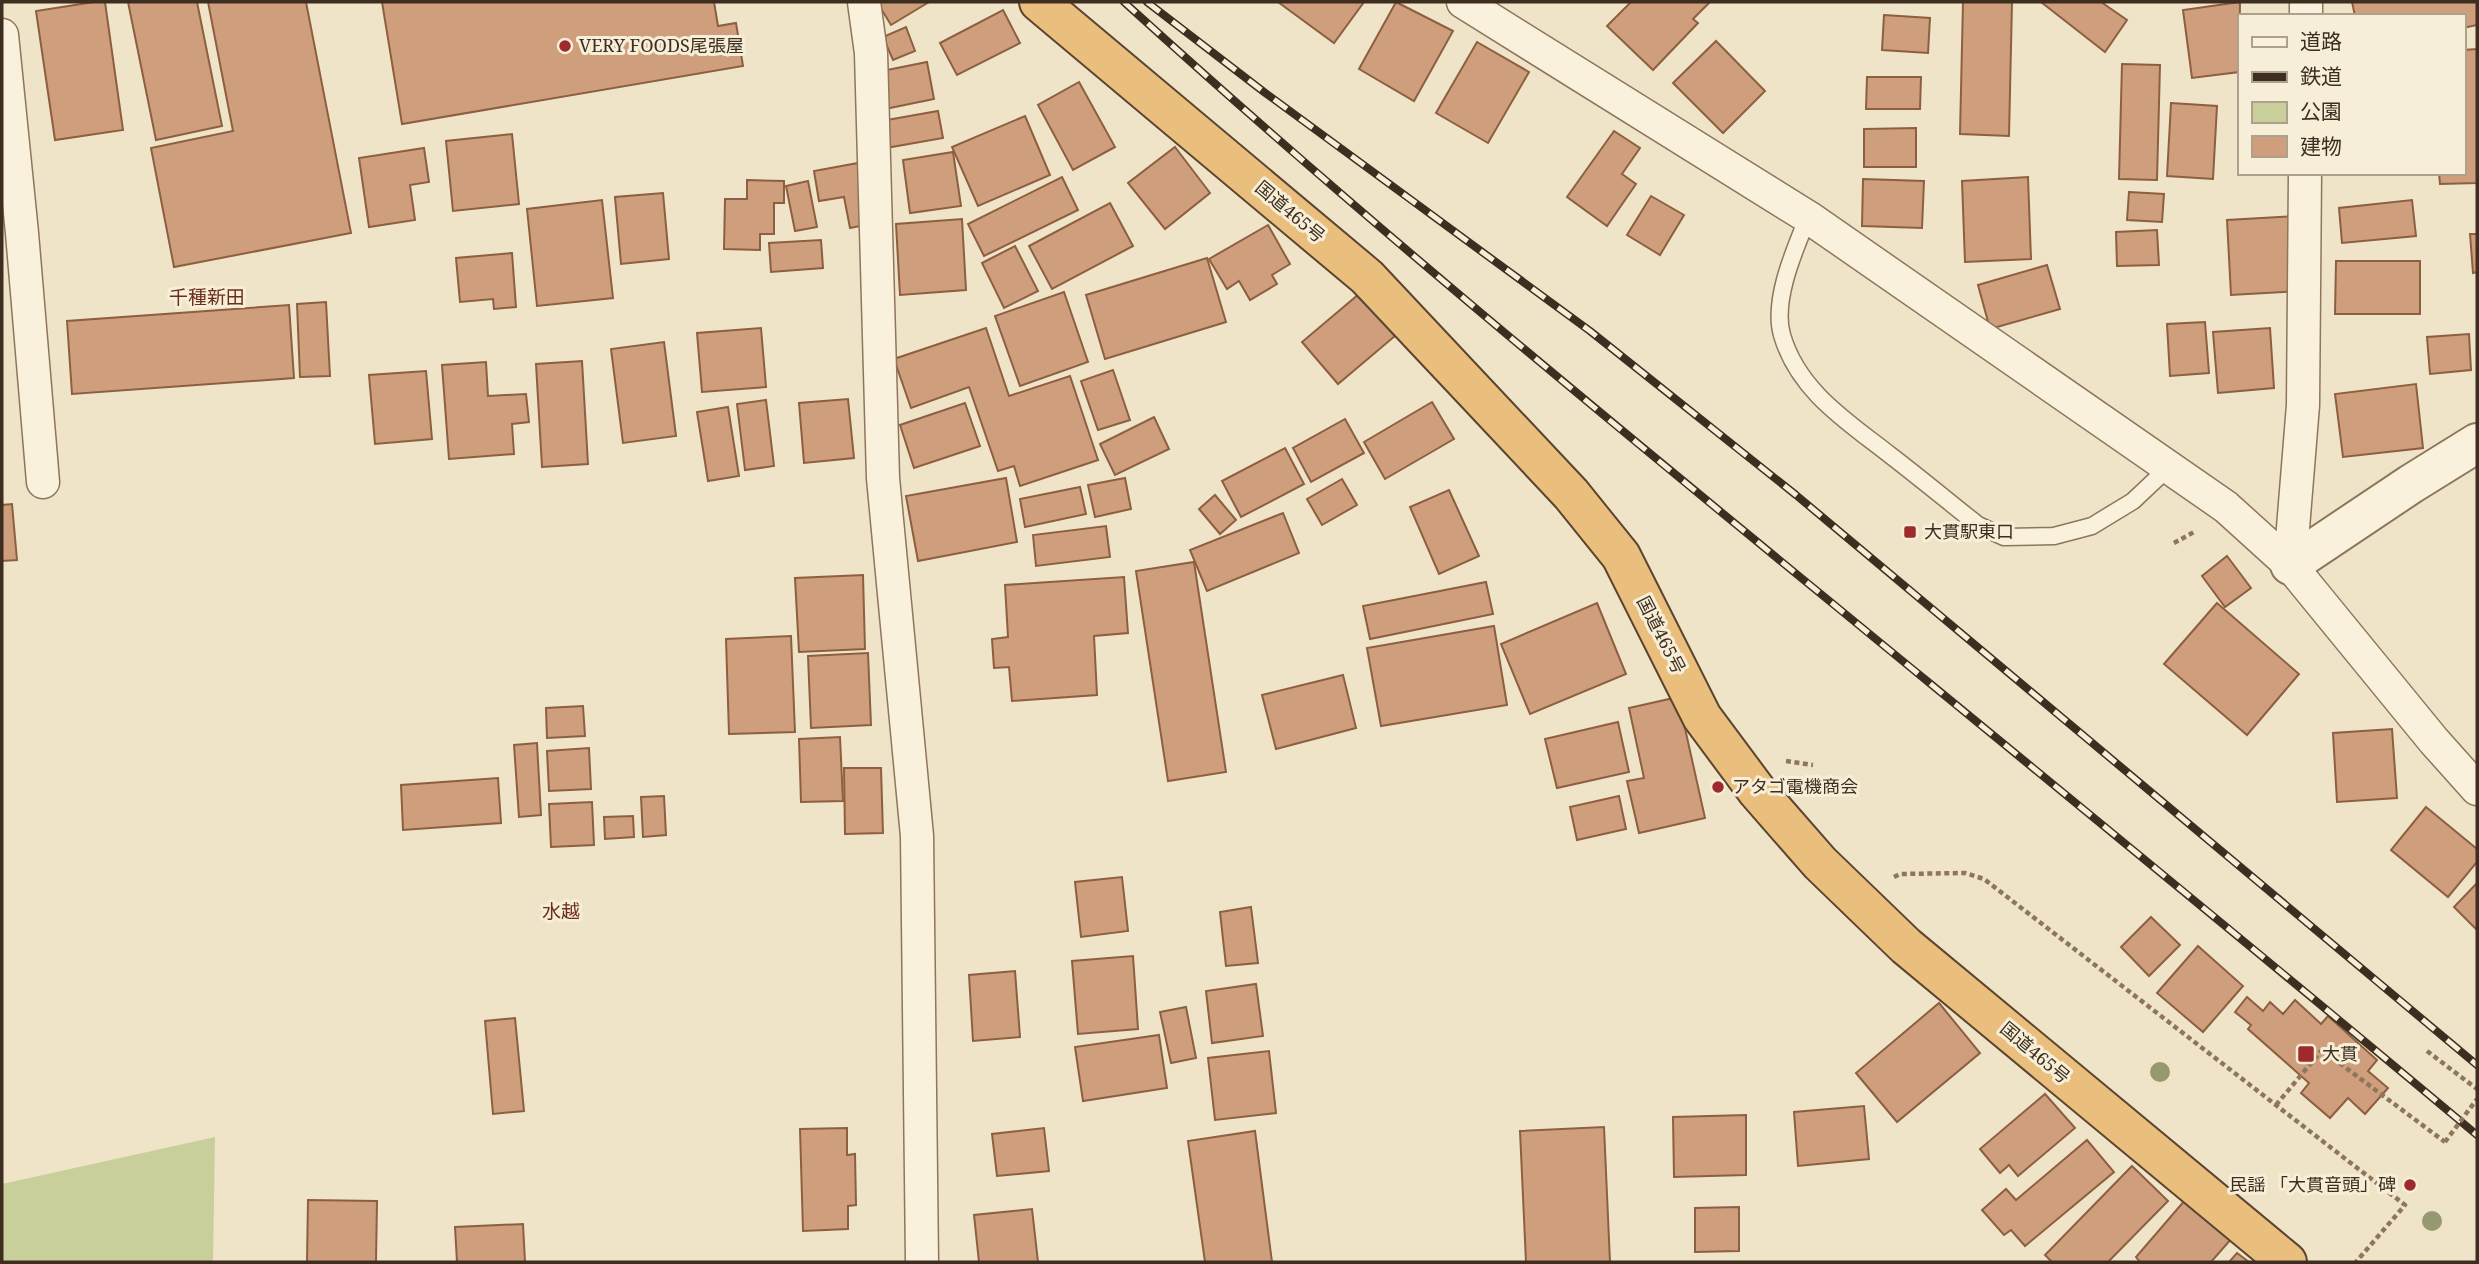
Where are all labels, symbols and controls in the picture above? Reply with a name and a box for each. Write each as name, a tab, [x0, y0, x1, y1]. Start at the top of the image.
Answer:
legend	[2238, 14, 2465, 175]
text: 道路	[2300, 27, 2342, 55]
place label: VERY FOODS尾張屋	[579, 33, 744, 57]
marker: VERY FOODS尾張屋	[557, 38, 573, 54]
text: 鉄道	[2300, 62, 2342, 90]
text: 公園	[2300, 97, 2342, 125]
text: 建物	[2300, 132, 2342, 160]
street label: 国道465号	[1251, 175, 1331, 247]
district label: 千種新田	[169, 284, 245, 310]
place label: 大貫駅東口	[1924, 519, 2014, 543]
marker: 大貫駅東口	[1902, 524, 1918, 540]
street label: 国道465号	[1632, 592, 1692, 677]
place label: アタゴ電機商会	[1732, 774, 1858, 798]
marker: アタゴ電機商会	[1710, 779, 1726, 795]
district label: 水越	[542, 898, 580, 924]
street label: 国道465号	[1996, 1016, 2076, 1088]
place label: 大貫	[2322, 1041, 2358, 1065]
marker: 大貫	[2296, 1044, 2316, 1064]
place label: 民謡 「大貫音頭」碑	[2229, 1172, 2396, 1196]
marker: 民謡 「大貫音頭」碑	[2402, 1177, 2418, 1193]

